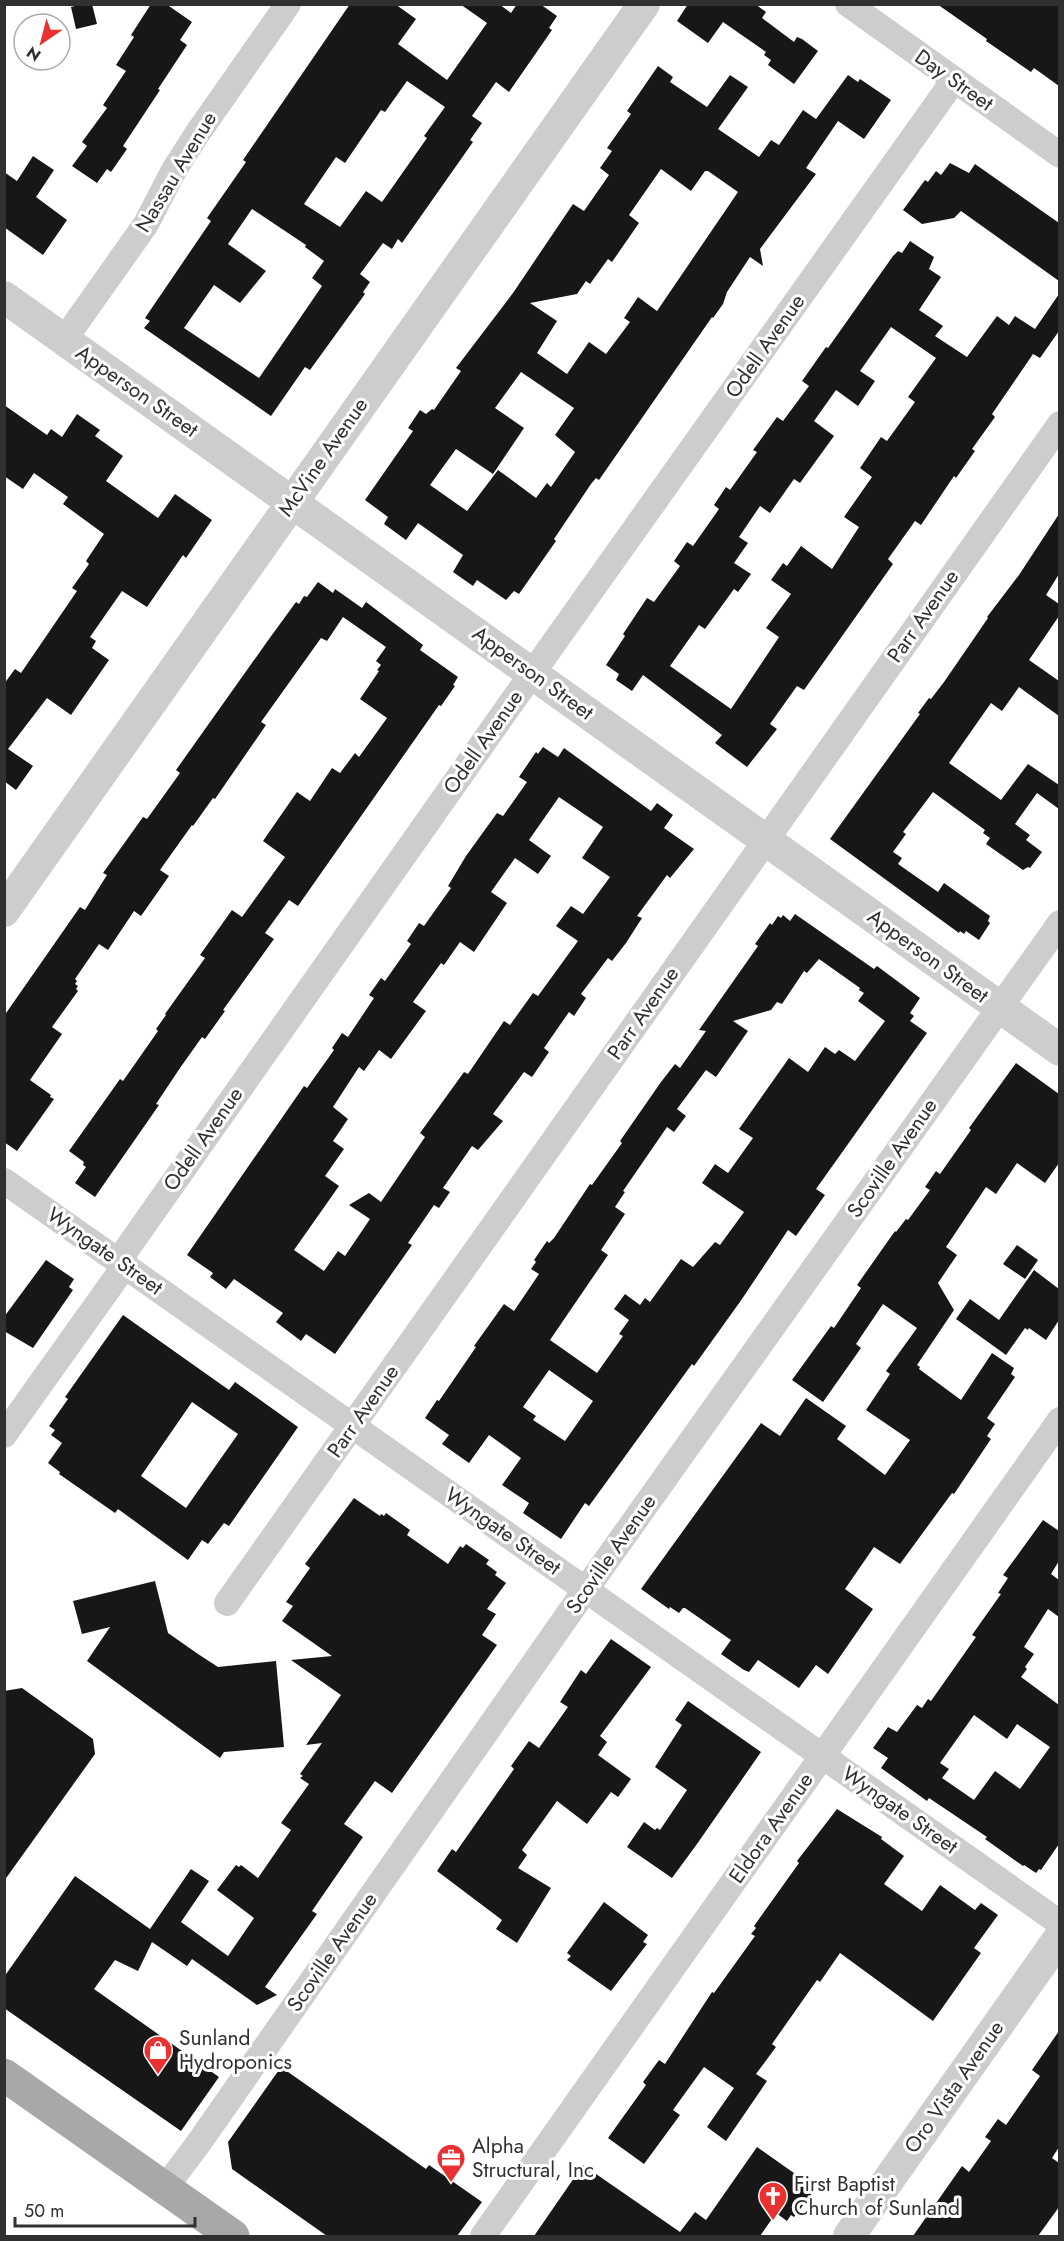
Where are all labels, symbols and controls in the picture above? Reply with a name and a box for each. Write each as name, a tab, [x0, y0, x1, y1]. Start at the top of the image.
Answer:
north arrow	[12, 12, 72, 72]
text: N	[22, 41, 45, 67]
street label: Day Street	[909, 42, 999, 118]
street label: Nassau Avenue	[128, 106, 224, 238]
street label: Odell Avenue	[718, 288, 812, 404]
street label: Apperson Street	[70, 338, 204, 444]
street label: McVine Avenue	[271, 391, 375, 522]
street label: Parr Avenue	[880, 563, 966, 668]
street label: Apperson Street	[466, 619, 600, 727]
street label: Odell Avenue	[436, 684, 530, 800]
street label: Apperson Street	[861, 902, 995, 1010]
street label: Parr Avenue	[600, 960, 686, 1065]
street label: Odell Avenue	[156, 1081, 250, 1197]
street label: Scoville Avenue	[840, 1092, 944, 1224]
street label: Wyngate Street	[41, 1200, 169, 1302]
street label: Parr Avenue	[320, 1358, 406, 1463]
street label: Wyngate Street	[439, 1480, 567, 1582]
street label: Scoville Avenue	[559, 1488, 663, 1620]
street label: Wyngate Street	[836, 1759, 964, 1861]
street label: Eldora Avenue	[722, 1766, 820, 1889]
street label: Scoville Avenue	[280, 1886, 384, 2018]
street label: Oro Vista Avenue	[897, 2014, 1011, 2159]
place label: Sunland Hydroponics	[179, 2023, 292, 2077]
shop icon: Sunland Hydroponics	[142, 2034, 174, 2076]
place label: Alpha Structural, Inc	[472, 2131, 594, 2185]
office icon: Alpha Structural, Inc	[435, 2142, 467, 2184]
place label: First Baptist Church of Sunland	[794, 2169, 960, 2223]
church icon: First Baptist Church of Sunland	[757, 2180, 789, 2222]
scale bar	[15, 2190, 195, 2228]
text: 50 m	[24, 2198, 64, 2224]

